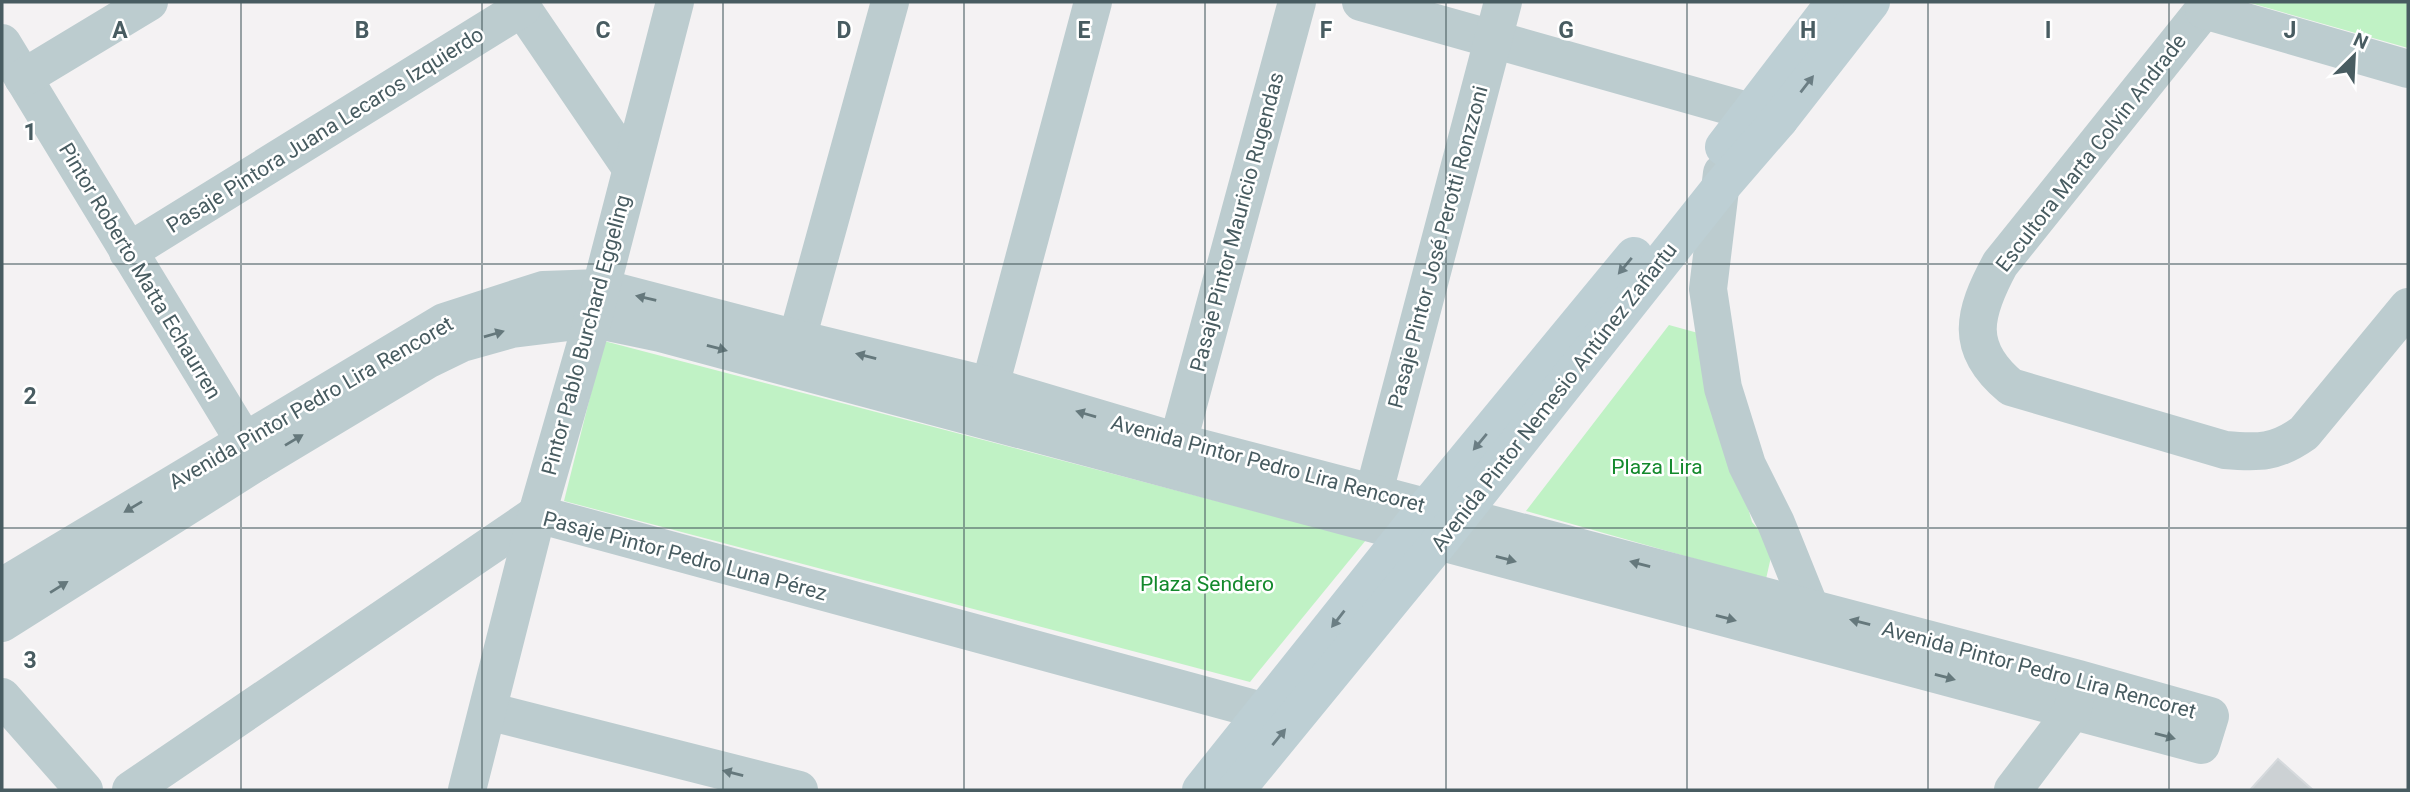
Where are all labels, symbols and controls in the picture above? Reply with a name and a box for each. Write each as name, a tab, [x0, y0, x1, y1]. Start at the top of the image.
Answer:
text: A	[112, 17, 128, 44]
text: B	[355, 17, 369, 44]
text: C	[595, 17, 611, 44]
text: D	[837, 17, 851, 44]
text: E	[1078, 17, 1091, 44]
text: F	[1320, 17, 1333, 44]
text: G	[1558, 17, 1574, 44]
text: H	[1800, 17, 1816, 44]
text: I	[2045, 17, 2051, 44]
text: J	[2284, 17, 2296, 44]
north arrow	[2319, 21, 2389, 91]
street label: Pasaje Pintora Juana Lecaros Izquierdo	[162, 22, 488, 238]
text: N	[2350, 28, 2372, 54]
street label: Escultora Marta Colvin Andrade	[1991, 30, 2191, 276]
street label: Pasaje Pintor Mauricio Rugendas	[1185, 70, 1289, 374]
one-way arrow	[1800, 76, 1815, 94]
street label: Pasaje Pintor José Perotti Ronzzoni	[1383, 83, 1493, 411]
text: 1	[23, 119, 37, 146]
street label: Pintor Roberto Matta Echaurren	[54, 139, 226, 403]
street label: Pintor Pablo Burchard Eggeling	[537, 192, 635, 478]
street label: Avenida Pintor Nemesio Antúnez Zañartu	[1426, 238, 1682, 556]
one-way arrow	[1618, 258, 1633, 275]
one-way arrow	[635, 293, 657, 304]
street label: Avenida Pintor Pedro Lira Rencoret	[165, 312, 457, 494]
one-way arrow	[484, 329, 505, 339]
one-way arrow	[706, 343, 728, 354]
one-way arrow	[855, 350, 877, 361]
text: 2	[23, 383, 37, 410]
one-way arrow	[1075, 409, 1096, 419]
street label: Avenida Pintor Pedro Lira Rencoret	[1108, 410, 1428, 518]
one-way arrow	[1473, 432, 1488, 450]
one-way arrow	[284, 434, 303, 446]
park label: Plaza Lira	[1611, 455, 1703, 479]
one-way arrow	[123, 501, 142, 514]
street label: Pasaje Pintor Pedro Luna Pérez	[541, 507, 829, 605]
one-way arrow	[1496, 554, 1517, 564]
one-way arrow	[1629, 558, 1651, 569]
park label: Plaza Sendero	[1140, 572, 1274, 596]
one-way arrow	[50, 581, 69, 594]
one-way arrow	[1331, 610, 1346, 628]
one-way arrow	[1715, 613, 1737, 624]
one-way arrow	[1849, 616, 1871, 627]
street label: Avenida Pintor Pedro Lira Rencoret	[1879, 616, 2199, 724]
text: 3	[23, 647, 37, 674]
one-way arrow	[1935, 673, 1956, 683]
one-way arrow	[1271, 729, 1286, 746]
one-way arrow	[2154, 731, 2176, 742]
one-way arrow	[722, 767, 744, 778]

